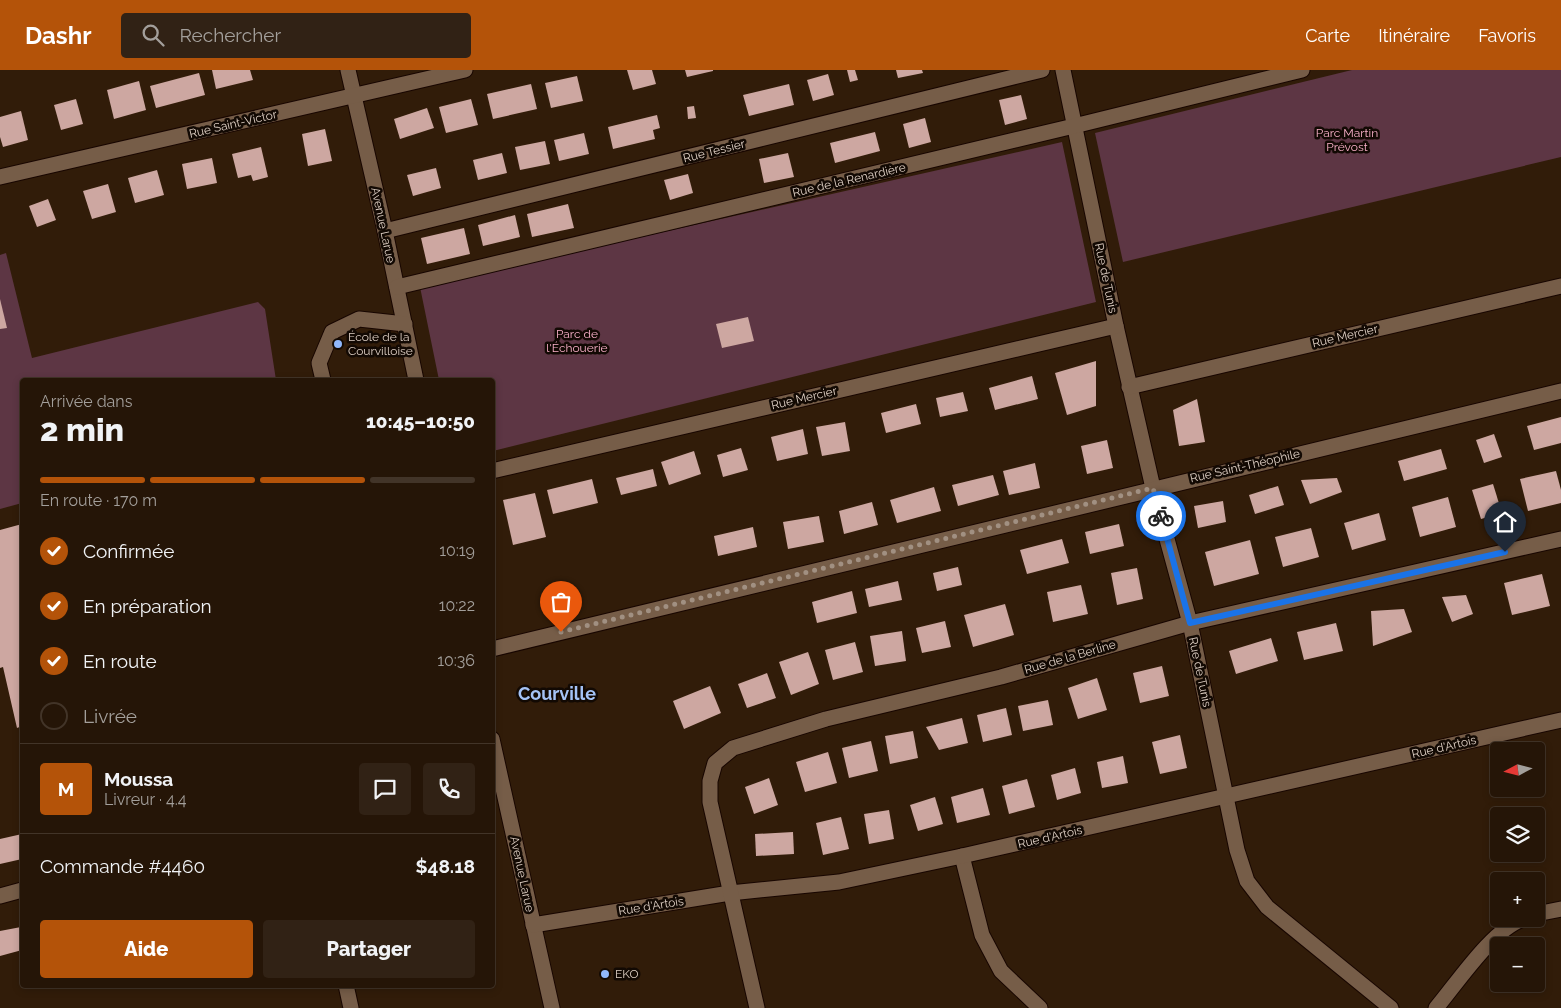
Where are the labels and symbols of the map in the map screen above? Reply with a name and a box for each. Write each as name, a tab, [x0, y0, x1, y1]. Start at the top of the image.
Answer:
street label: Rue Saint-Victor	[188, 107, 279, 141]
park label: Parc Martin Prévost	[1316, 126, 1378, 154]
street label: Rue Tessier	[682, 136, 747, 165]
street label: Rue de la Renardière	[791, 160, 907, 200]
street label: Avenue Larue	[368, 186, 398, 264]
street label: Rue de Tunis	[1092, 242, 1120, 314]
street label: Rue Mercier	[1311, 321, 1380, 350]
park label: Parc de l'Échouerie	[546, 327, 608, 355]
place label: École de la Courvilloise	[348, 330, 413, 358]
marker: École de la Courvilloise	[332, 338, 344, 350]
street label: Rue Mercier	[770, 383, 839, 412]
street label: Rue Saint-Théophile	[1189, 447, 1301, 485]
courier	[1136, 491, 1186, 541]
pin	[1484, 501, 1526, 552]
pin	[540, 581, 582, 632]
street label: Rue de Tunis	[1186, 636, 1214, 708]
street label: Rue de la Berline	[1023, 637, 1117, 677]
district label: Courville	[518, 683, 596, 704]
street label: Rue d'Artois	[1410, 733, 1478, 761]
north arrow	[1490, 742, 1545, 798]
street label: Rue d'Artois	[1016, 823, 1084, 851]
street label: Avenue Larue	[507, 835, 537, 913]
street label: Rue d'Artois	[617, 894, 685, 918]
place label: EKO	[615, 967, 639, 981]
marker: EKO	[599, 968, 611, 980]

